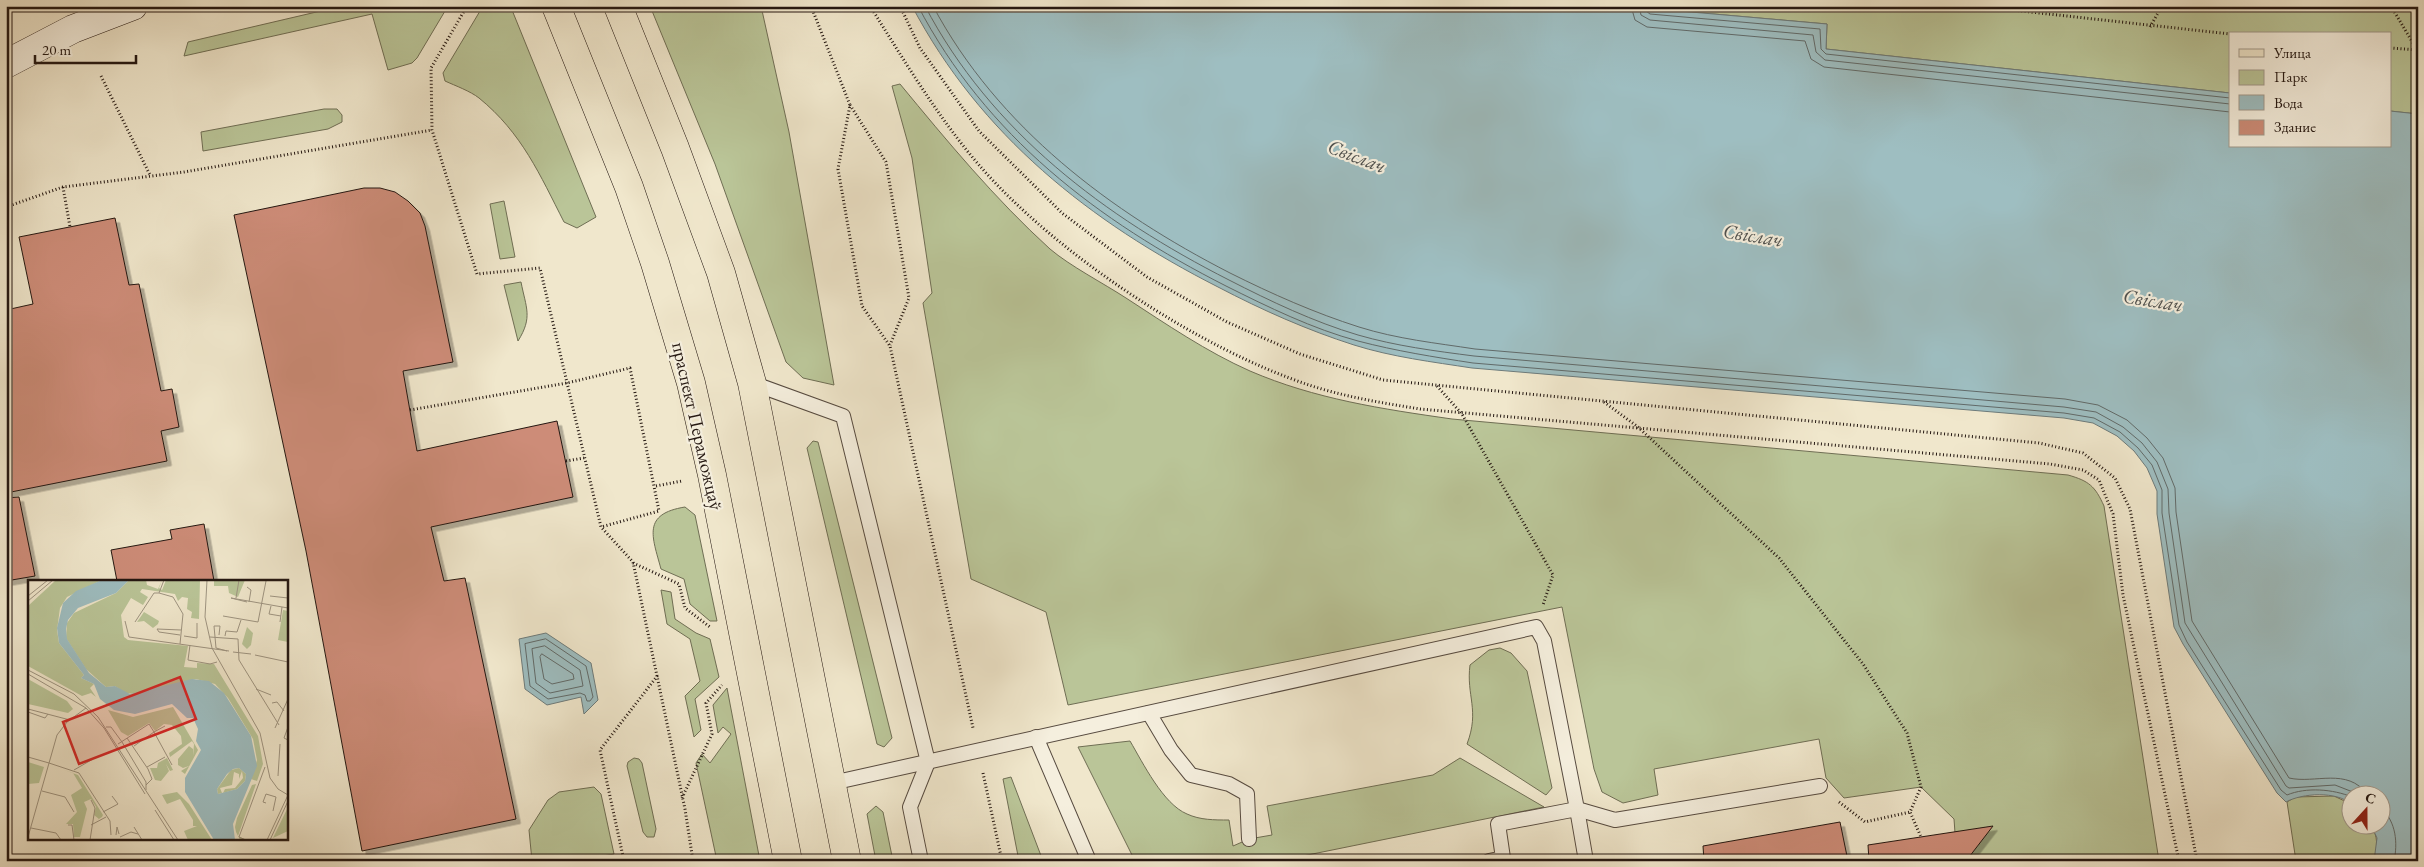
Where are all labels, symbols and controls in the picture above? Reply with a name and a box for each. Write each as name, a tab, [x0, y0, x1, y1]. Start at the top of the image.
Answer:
scale bar	[35, 32, 136, 64]
legend	[2229, 32, 2392, 148]
text: 20 m	[42, 40, 71, 59]
text: Улица	[2273, 43, 2311, 62]
text: Парк	[2274, 67, 2307, 86]
text: Вода	[2274, 93, 2303, 112]
text: Здание	[2274, 117, 2316, 136]
water label: Свіслач	[1324, 133, 1390, 179]
water label: Свіслач	[1721, 217, 1785, 253]
water label: Свіслач	[2121, 282, 2185, 318]
street label: праспект Пераможцаў	[666, 340, 729, 513]
inset map	[28, 580, 288, 840]
north arrow	[2342, 784, 2392, 834]
text: С	[2363, 788, 2379, 808]

